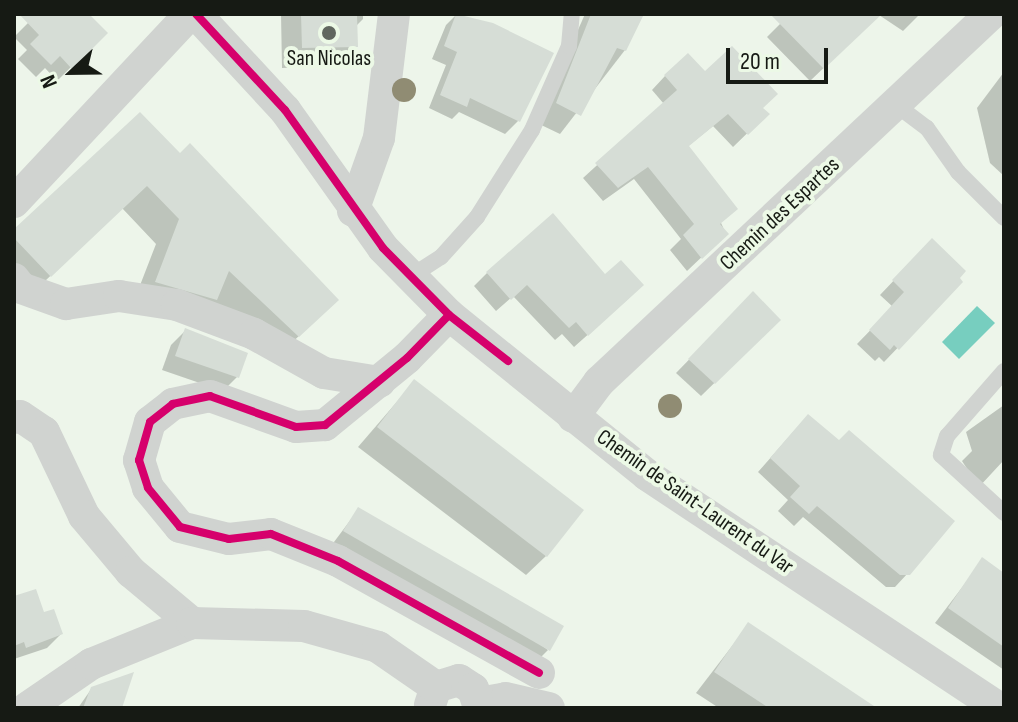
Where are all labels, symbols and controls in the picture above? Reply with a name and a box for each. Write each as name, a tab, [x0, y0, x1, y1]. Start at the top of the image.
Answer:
marker: San Nicolas	[320, 24, 338, 42]
north arrow	[32, 32, 112, 112]
scale bar	[730, 32, 832, 82]
place label: San Nicolas	[287, 46, 371, 72]
text: 20 m	[740, 47, 780, 76]
text: N	[35, 71, 64, 92]
street label: Chemin des Espartes	[715, 152, 845, 276]
street label: Chemin de Saint-Laurent du Var	[592, 424, 798, 580]

